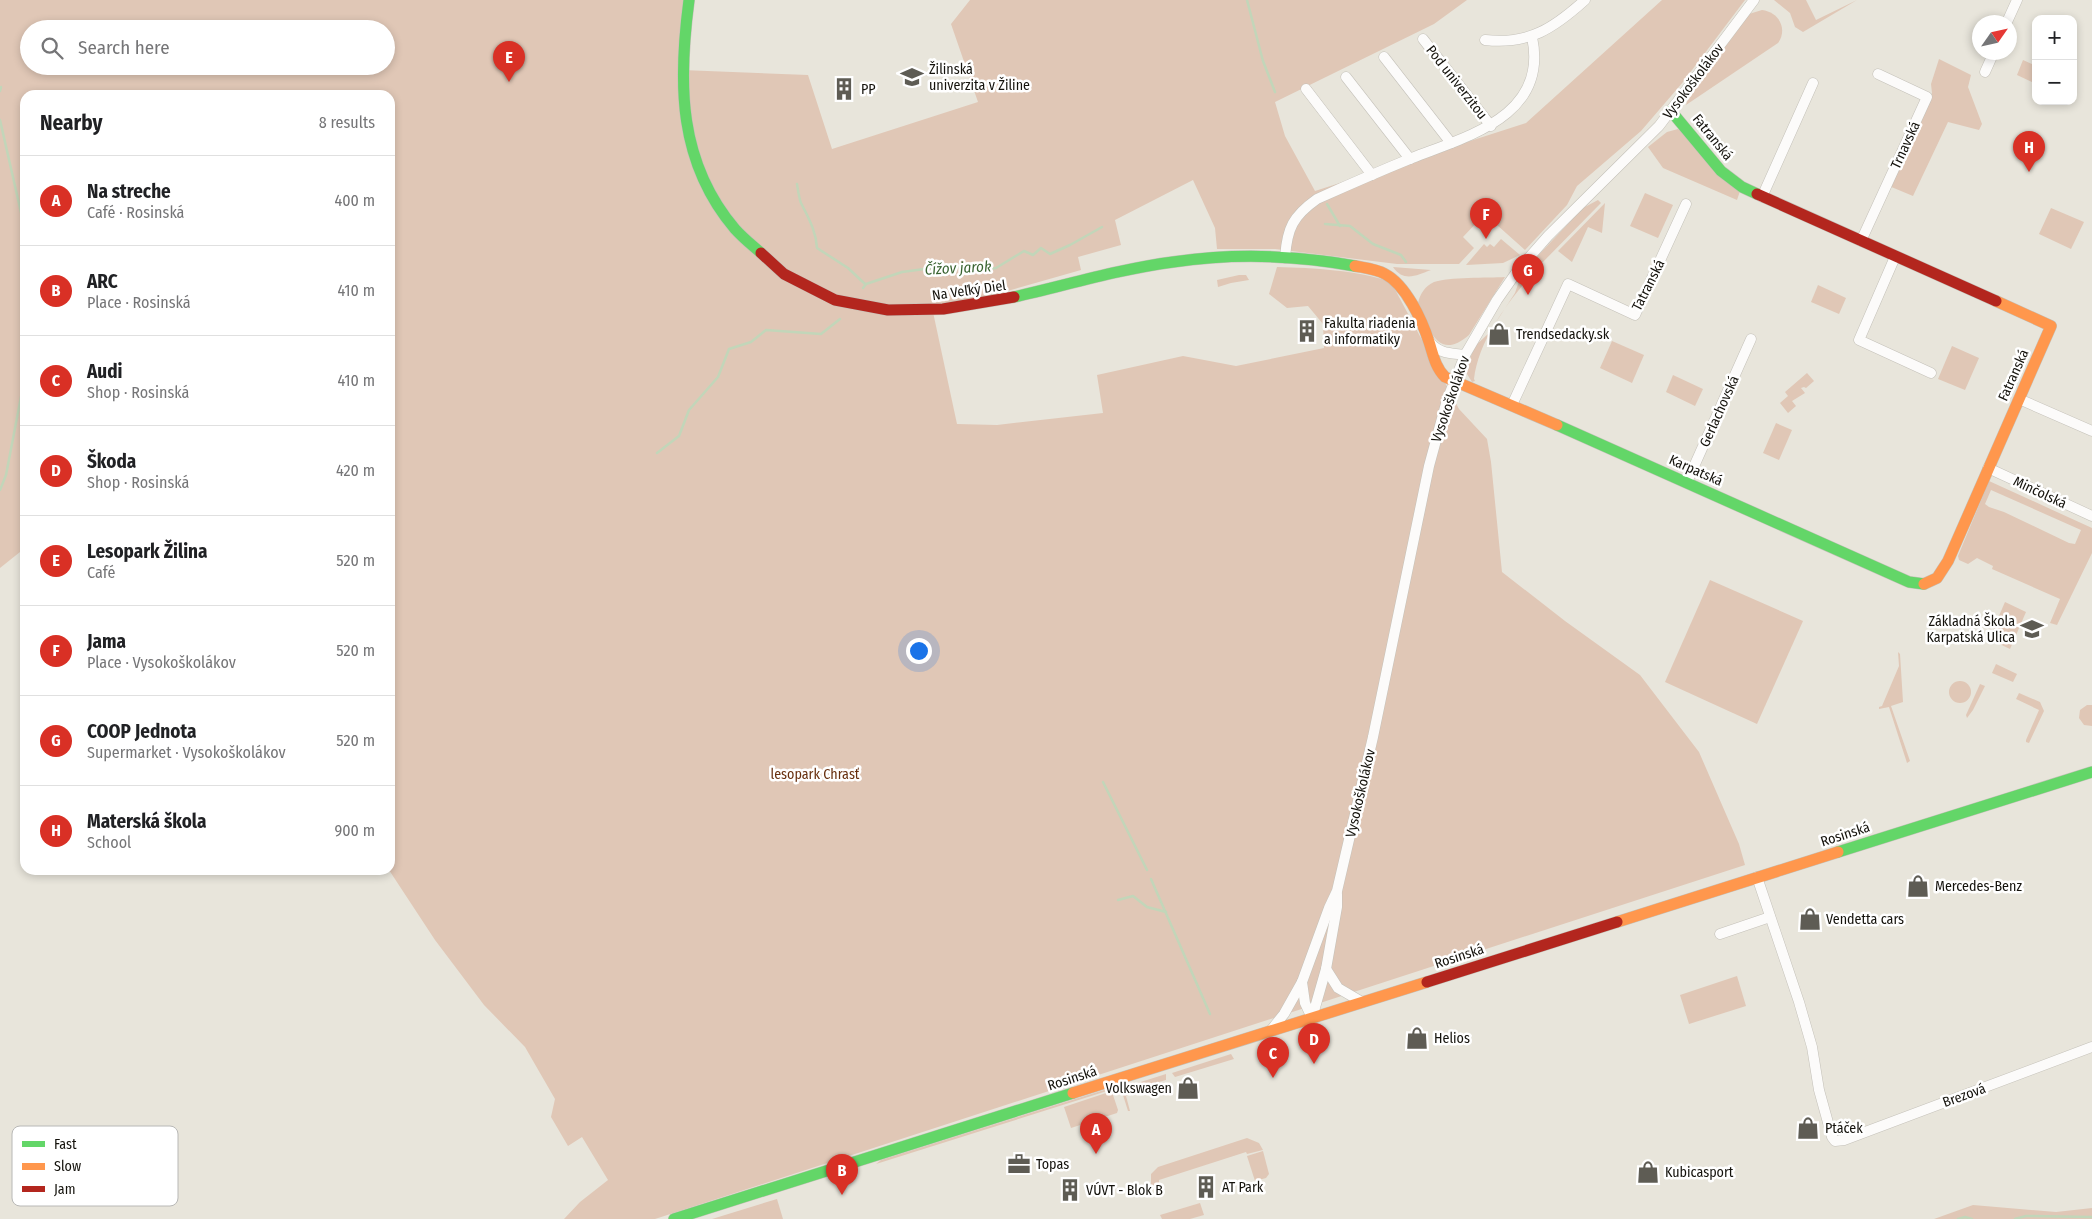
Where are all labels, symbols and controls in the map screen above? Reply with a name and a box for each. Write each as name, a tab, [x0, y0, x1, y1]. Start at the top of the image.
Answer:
north arrow	[1972, 15, 2017, 60]
map controls	[2032, 15, 2077, 105]
button: +	[2032, 15, 2077, 60]
search box	[20, 20, 395, 75]
icon: search	[38, 34, 66, 62]
text: Search here	[78, 36, 170, 59]
street label: Vysokoškolákov	[1659, 39, 1728, 123]
pin: E	[493, 41, 525, 82]
street label: Pod univerzitou	[1422, 42, 1491, 123]
place label: Žilinská univerzita v Žiline	[929, 60, 1030, 94]
button: −	[2032, 60, 2077, 105]
school or university icon: Žilinská univerzita v Žiline	[899, 64, 925, 90]
building icon: PP	[831, 76, 857, 102]
place label: PP	[861, 81, 876, 98]
text: Nearby	[40, 110, 102, 136]
street label: Fatranská	[1689, 111, 1736, 164]
text: 8 results	[319, 113, 375, 132]
street label: Trnavská	[1887, 119, 1924, 172]
pin: H	[2013, 131, 2045, 172]
text: Na streche	[87, 180, 171, 203]
text: A	[52, 191, 60, 210]
text: 400 m	[335, 191, 375, 210]
pin: F	[1470, 198, 1502, 239]
text: Café · Rosinská	[87, 203, 184, 222]
pin: G	[1512, 254, 1544, 295]
water label: Čížov jarok	[924, 257, 992, 279]
street label: Tatranská	[1628, 257, 1669, 314]
text: ARC	[87, 270, 118, 293]
street label: Na Veľký Diel	[931, 277, 1007, 304]
text: B	[52, 281, 60, 300]
text: 410 m	[337, 281, 375, 300]
text: Place · Rosinská	[87, 293, 191, 312]
place label: Fakulta riadenia a informatiky	[1324, 315, 1416, 348]
building icon: Fakulta riadenia a informatiky	[1294, 318, 1320, 344]
shop icon: Trendsedacky.sk	[1486, 321, 1512, 347]
place label: Trendsedacky.sk	[1516, 326, 1610, 343]
street label: Fatranská	[1995, 347, 2032, 404]
street label: Vysokoškolákov	[1428, 353, 1473, 445]
text: Audi	[87, 360, 122, 383]
text: C	[52, 371, 60, 390]
text: 410 m	[337, 371, 375, 390]
street label: Gerlachovská	[1696, 373, 1743, 450]
text: Shop · Rosinská	[87, 383, 189, 402]
text: Škoda	[87, 450, 136, 473]
street label: Karpatská	[1666, 451, 1725, 490]
text: D	[51, 461, 61, 480]
text: 420 m	[336, 461, 375, 480]
text: Shop · Rosinská	[87, 473, 189, 492]
street label: Minčolská	[2010, 473, 2069, 512]
text: Lesopark Žilina	[87, 540, 208, 563]
text: E	[52, 551, 60, 570]
text: 520 m	[336, 551, 375, 570]
text: Café	[87, 563, 115, 582]
place label: Základná Škola Karpatská Ulica	[1927, 612, 2015, 646]
school or university icon: Základná Škola Karpatská Ulica	[2019, 616, 2045, 642]
text: Jama	[87, 630, 126, 653]
your location	[906, 638, 932, 664]
text: F	[52, 641, 60, 660]
text: 520 m	[336, 641, 375, 660]
text: Place · Vysokoškolákov	[87, 653, 236, 672]
text: COOP Jednota	[87, 720, 196, 743]
text: G	[51, 731, 61, 750]
text: 520 m	[336, 731, 375, 750]
text: Supermarket · Vysokoškolákov	[87, 743, 286, 762]
street label: Vysokoškolákov	[1342, 746, 1379, 839]
park label: lesopark Chrasť	[771, 766, 860, 783]
text: Materská škola	[87, 810, 206, 833]
street label: Rosinská	[1818, 818, 1872, 850]
text: H	[51, 821, 61, 840]
text: 900 m	[334, 821, 375, 840]
text: School	[87, 833, 131, 852]
shop icon: Mercedes-Benz	[1905, 873, 1931, 899]
place label: Mercedes-Benz	[1935, 878, 2022, 895]
shop icon: Vendetta cars	[1797, 906, 1823, 932]
place label: Vendetta cars	[1826, 911, 1904, 928]
street label: Rosinská	[1432, 940, 1486, 972]
pin: D	[1298, 1023, 1330, 1064]
shop icon: Helios	[1404, 1025, 1430, 1051]
place label: Helios	[1434, 1030, 1470, 1047]
pin: C	[1257, 1037, 1289, 1078]
street label: Rosinská	[1045, 1062, 1099, 1094]
shop icon: Volkswagen	[1175, 1075, 1201, 1101]
place label: Volkswagen	[1105, 1080, 1172, 1097]
street label: Brezová	[1940, 1080, 1988, 1111]
pin: A	[1080, 1113, 1112, 1154]
shop icon: Ptáček	[1795, 1115, 1821, 1141]
place label: Ptáček	[1825, 1120, 1863, 1137]
legend	[12, 1126, 178, 1206]
text: Fast	[54, 1136, 77, 1153]
office icon: Topas	[1006, 1151, 1032, 1177]
pin: B	[826, 1154, 858, 1195]
place label: Topas	[1036, 1156, 1069, 1173]
text: Slow	[54, 1158, 81, 1175]
shop icon: Kubicasport	[1635, 1159, 1661, 1185]
place label: Kubicasport	[1665, 1164, 1734, 1181]
building icon: AT Park	[1193, 1174, 1219, 1200]
building icon: VÚVT - Blok B	[1057, 1177, 1083, 1203]
place label: AT Park	[1222, 1179, 1264, 1196]
text: Jam	[54, 1181, 75, 1198]
place label: VÚVT - Blok B	[1086, 1181, 1163, 1199]

